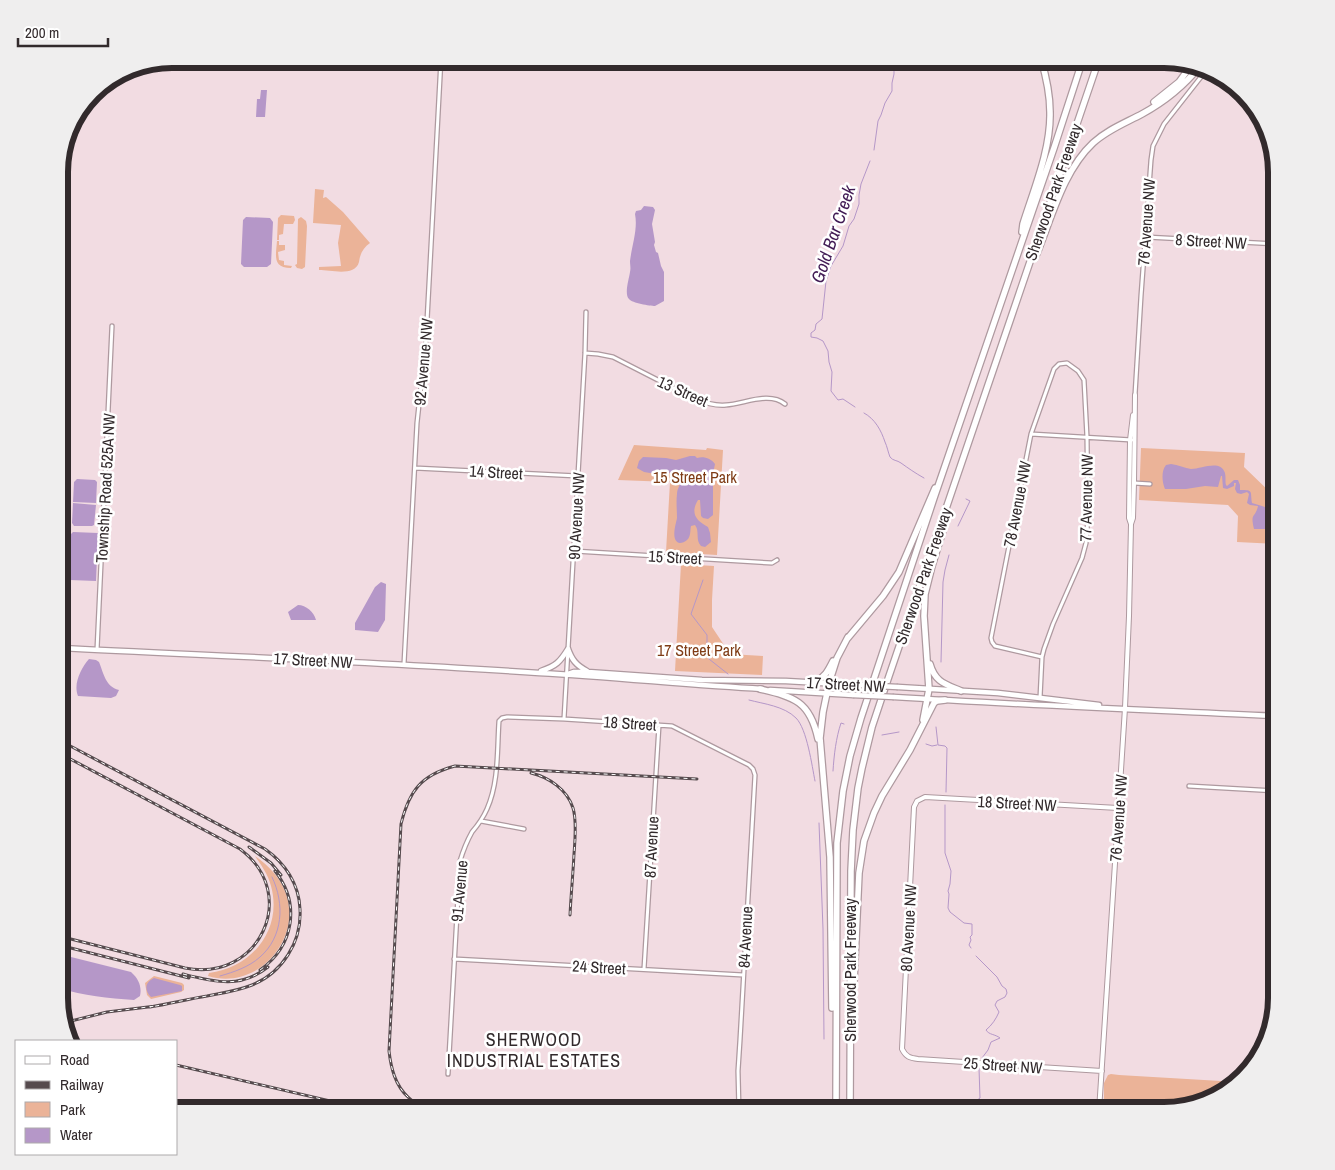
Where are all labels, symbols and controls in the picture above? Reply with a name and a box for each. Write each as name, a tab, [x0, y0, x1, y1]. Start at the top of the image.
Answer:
scale bar	[18, 15, 108, 47]
text: 200 m	[25, 22, 59, 43]
street label: Sherwood Park Freeway	[1019, 120, 1087, 263]
street label: 76 Avenue NW	[1132, 177, 1160, 266]
water label: Gold Bar Creek	[805, 181, 862, 286]
street label: 8 Street NW	[1175, 228, 1248, 254]
street label: 92 Avenue NW	[408, 317, 438, 406]
street label: 13 Street	[654, 370, 712, 412]
street label: Township Road 525A NW	[90, 412, 120, 563]
street label: 77 Avenue NW	[1074, 454, 1098, 542]
street label: 78 Avenue NW	[998, 458, 1036, 549]
street label: 14 Street	[469, 460, 524, 484]
park label: 15 Street Park	[653, 466, 737, 488]
street label: 90 Avenue NW	[563, 471, 589, 560]
street label: Sherwood Park Freeway	[889, 504, 957, 647]
street label: 15 Street	[648, 545, 703, 569]
park label: 17 Street Park	[657, 639, 741, 661]
street label: 17 Street NW	[273, 647, 354, 673]
street label: 17 Street NW	[806, 671, 887, 697]
street label: 18 Street	[603, 710, 658, 736]
street label: 76 Avenue NW	[1104, 773, 1132, 862]
street label: 18 Street NW	[977, 790, 1058, 816]
street label: 87 Avenue	[638, 816, 664, 878]
street label: 91 Avenue	[445, 859, 473, 923]
street label: 80 Avenue NW	[895, 883, 921, 972]
street label: Sherwood Park Freeway	[839, 898, 861, 1042]
street label: 84 Avenue	[732, 906, 758, 968]
street label: 24 Street	[572, 955, 627, 979]
district label: SHERWOOD INDUSTRIAL ESTATES	[447, 1027, 621, 1073]
legend	[15, 1040, 178, 1155]
text: Road	[60, 1049, 89, 1070]
street label: 25 Street NW	[963, 1051, 1044, 1079]
text: Railway	[60, 1074, 105, 1095]
text: Park	[60, 1099, 86, 1120]
text: Water	[60, 1124, 92, 1145]

